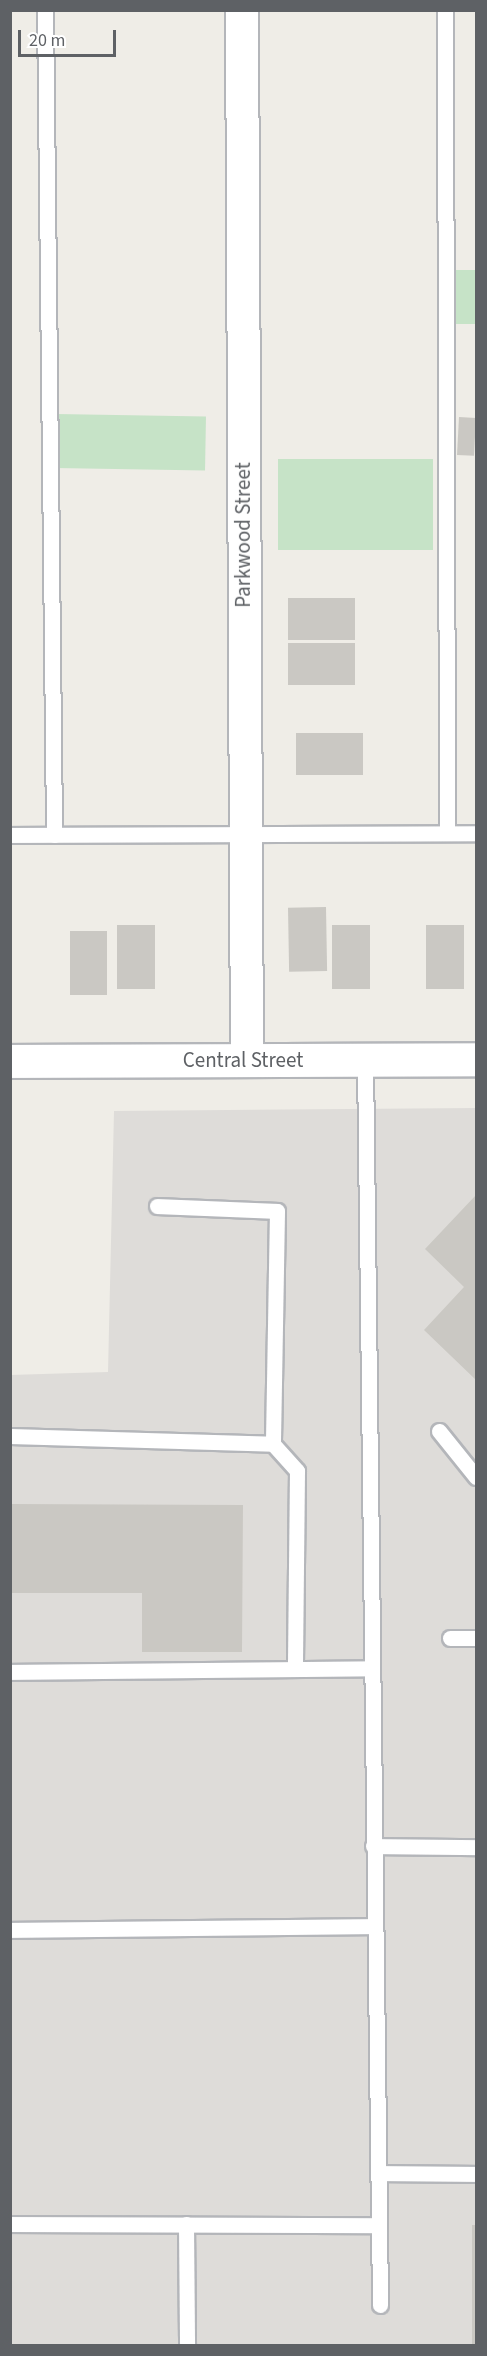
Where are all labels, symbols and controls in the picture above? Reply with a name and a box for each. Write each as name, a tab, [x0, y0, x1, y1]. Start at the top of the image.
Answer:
scale bar	[21, 18, 118, 56]
text: 20 m	[29, 28, 65, 53]
street label: Parkwood Street	[230, 462, 256, 608]
street label: Central Street	[183, 1047, 303, 1073]

